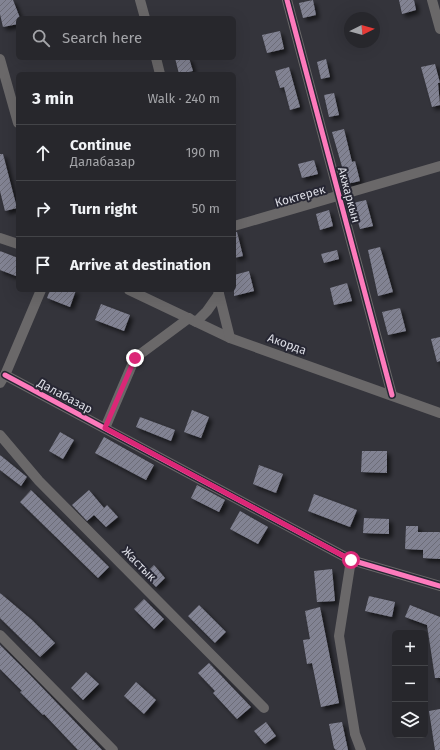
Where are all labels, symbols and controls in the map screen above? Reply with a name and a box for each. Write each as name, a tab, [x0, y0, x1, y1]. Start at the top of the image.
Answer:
north arrow	[344, 12, 380, 48]
search box	[16, 16, 236, 60]
icon: search	[30, 27, 52, 49]
text: Search here	[62, 29, 142, 47]
text: 3 min	[32, 88, 74, 109]
text: Walk · 240 m	[147, 91, 220, 106]
text: Continue	[70, 136, 131, 154]
icon: ahead	[32, 142, 54, 164]
text: 190 m	[186, 145, 220, 160]
text: Далабазар	[70, 154, 135, 169]
street label: Акжаркын	[335, 165, 363, 225]
street label: Коктерек	[273, 182, 328, 210]
icon: right	[32, 198, 54, 220]
text: Turn right	[70, 200, 137, 218]
text: 50 m	[192, 201, 220, 216]
icon: arrive	[32, 254, 54, 276]
text: Arrive at destination	[70, 256, 211, 274]
street label: Акорда	[266, 331, 308, 357]
route end	[126, 349, 144, 367]
street label: Далабазар	[34, 375, 95, 416]
street label: Жастык	[119, 544, 160, 585]
route start	[342, 551, 360, 569]
map controls	[392, 630, 428, 738]
button: +	[392, 630, 428, 666]
button: −	[392, 666, 428, 702]
button: layers	[392, 702, 428, 738]

